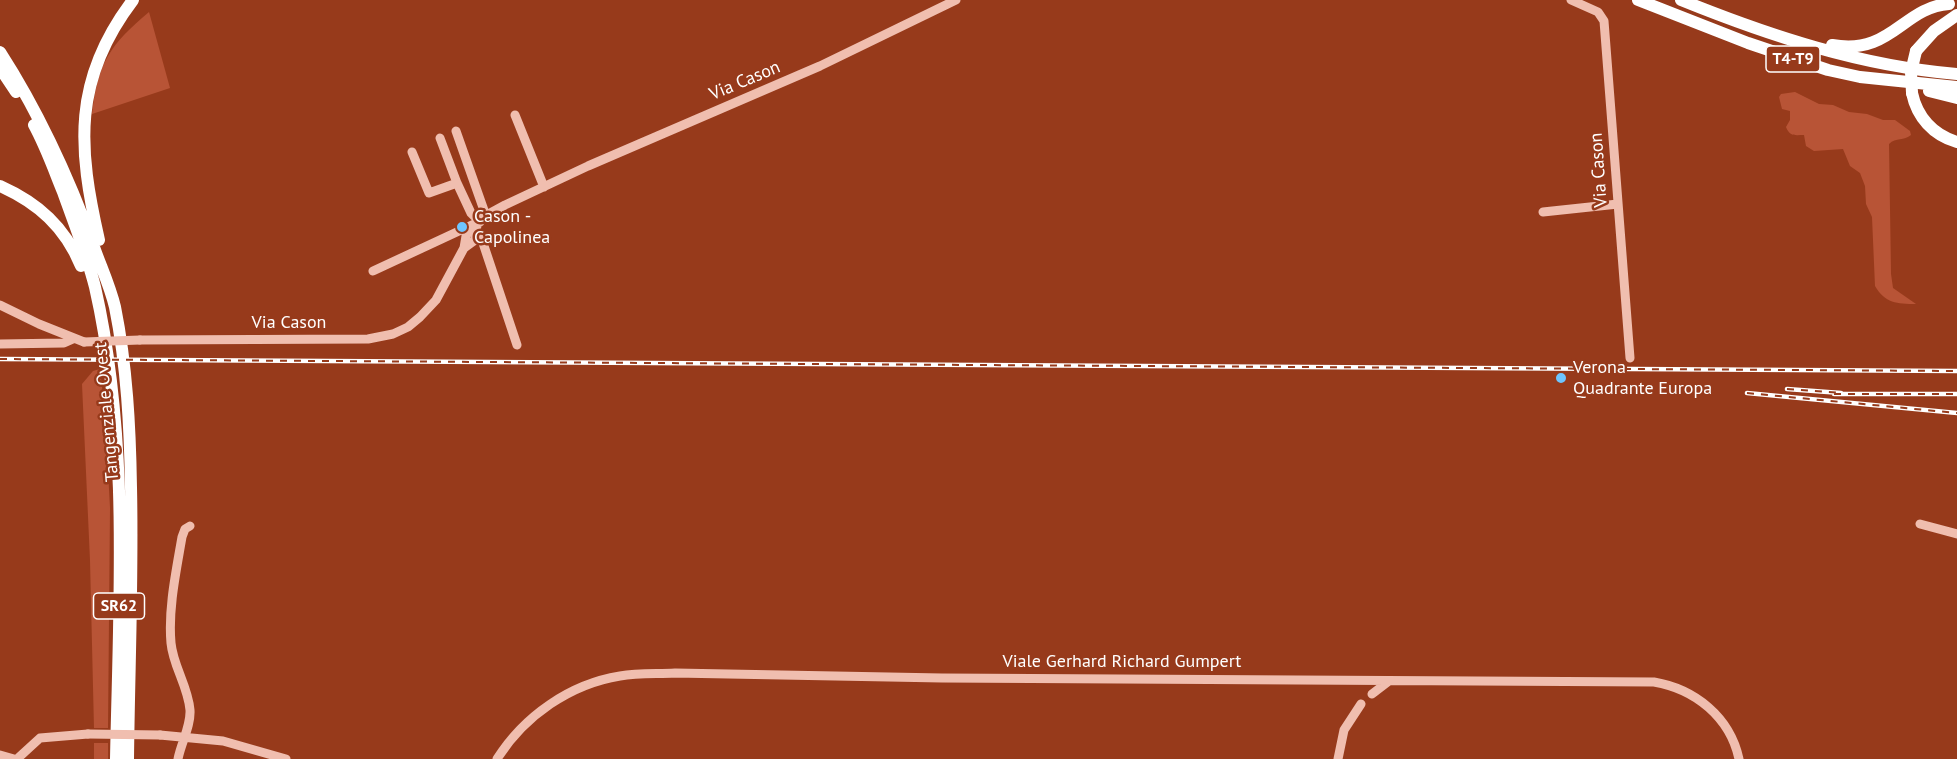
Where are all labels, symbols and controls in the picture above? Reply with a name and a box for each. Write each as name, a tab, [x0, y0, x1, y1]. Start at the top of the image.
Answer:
road number: T4-T9	[1766, 46, 1820, 72]
street label: Via Cason	[706, 56, 784, 106]
street label: Via Cason	[1586, 132, 1612, 208]
place label: Cason - Capolinea	[474, 206, 550, 248]
marker: Cason - Capolinea	[455, 220, 469, 234]
street label: Via Cason	[252, 312, 326, 334]
street label: Tangenziale Ovest	[90, 341, 124, 483]
place label: Verona Quadrante Europa	[1573, 357, 1712, 400]
marker: Verona Quadrante Europa	[1554, 371, 1568, 385]
road number: SR62	[94, 593, 144, 619]
street label: Viale Gerhard Richard Gumpert	[1003, 651, 1241, 673]

